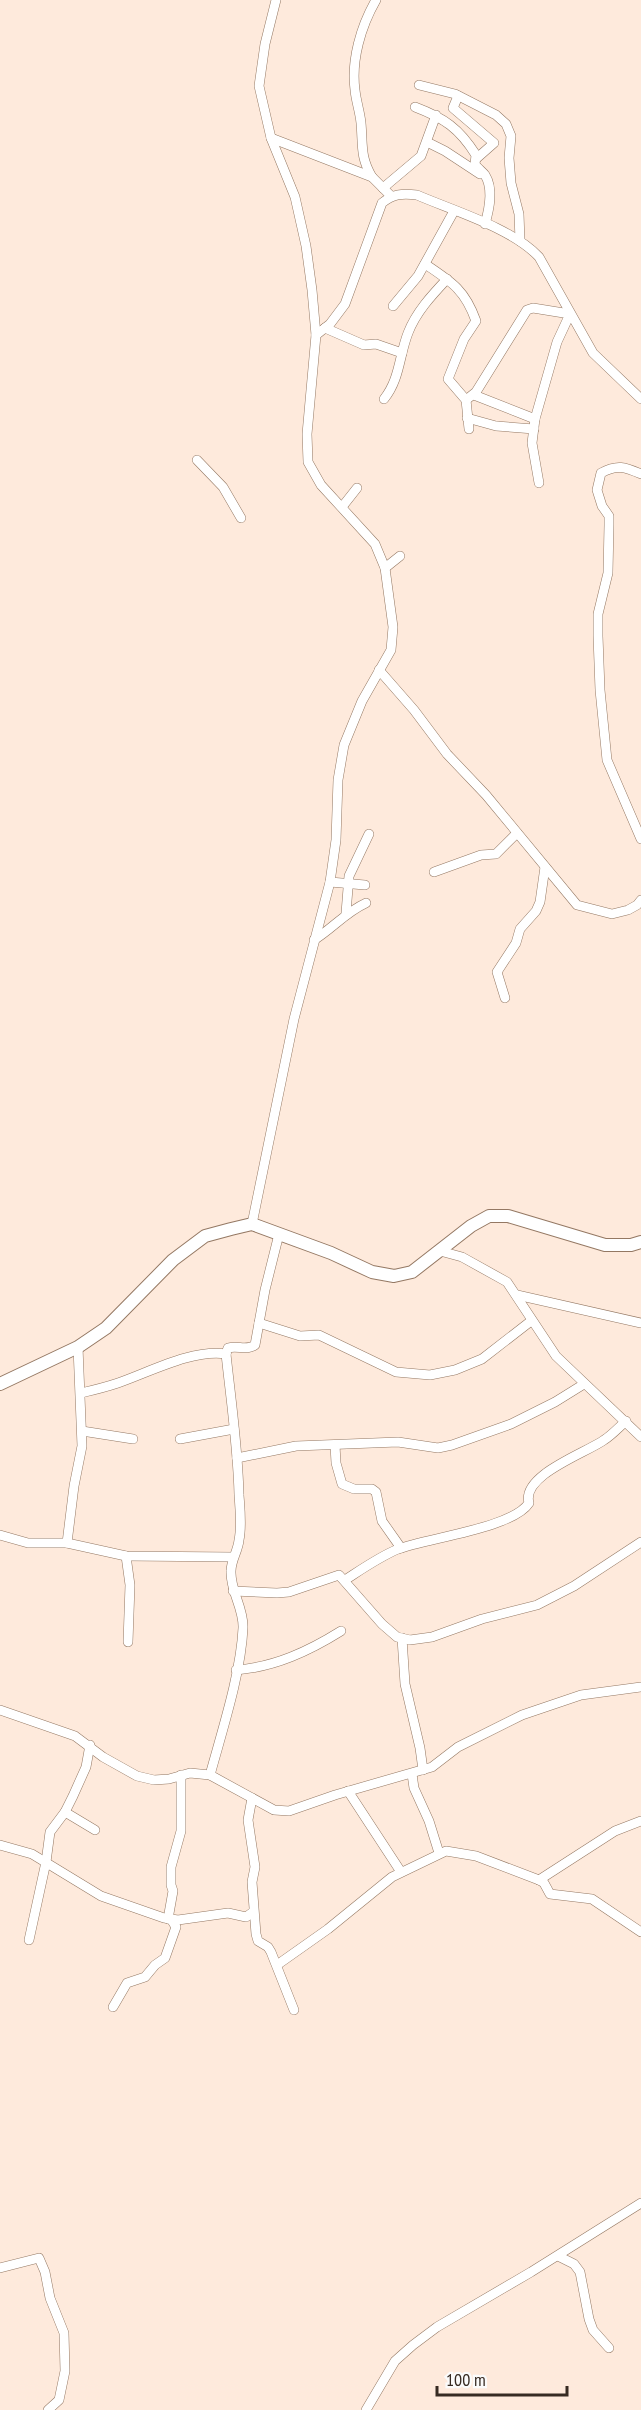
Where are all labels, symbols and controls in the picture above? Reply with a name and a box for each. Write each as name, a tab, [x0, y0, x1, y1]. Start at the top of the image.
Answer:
scale bar	[437, 2359, 568, 2397]
text: 100 m	[446, 2368, 486, 2391]

